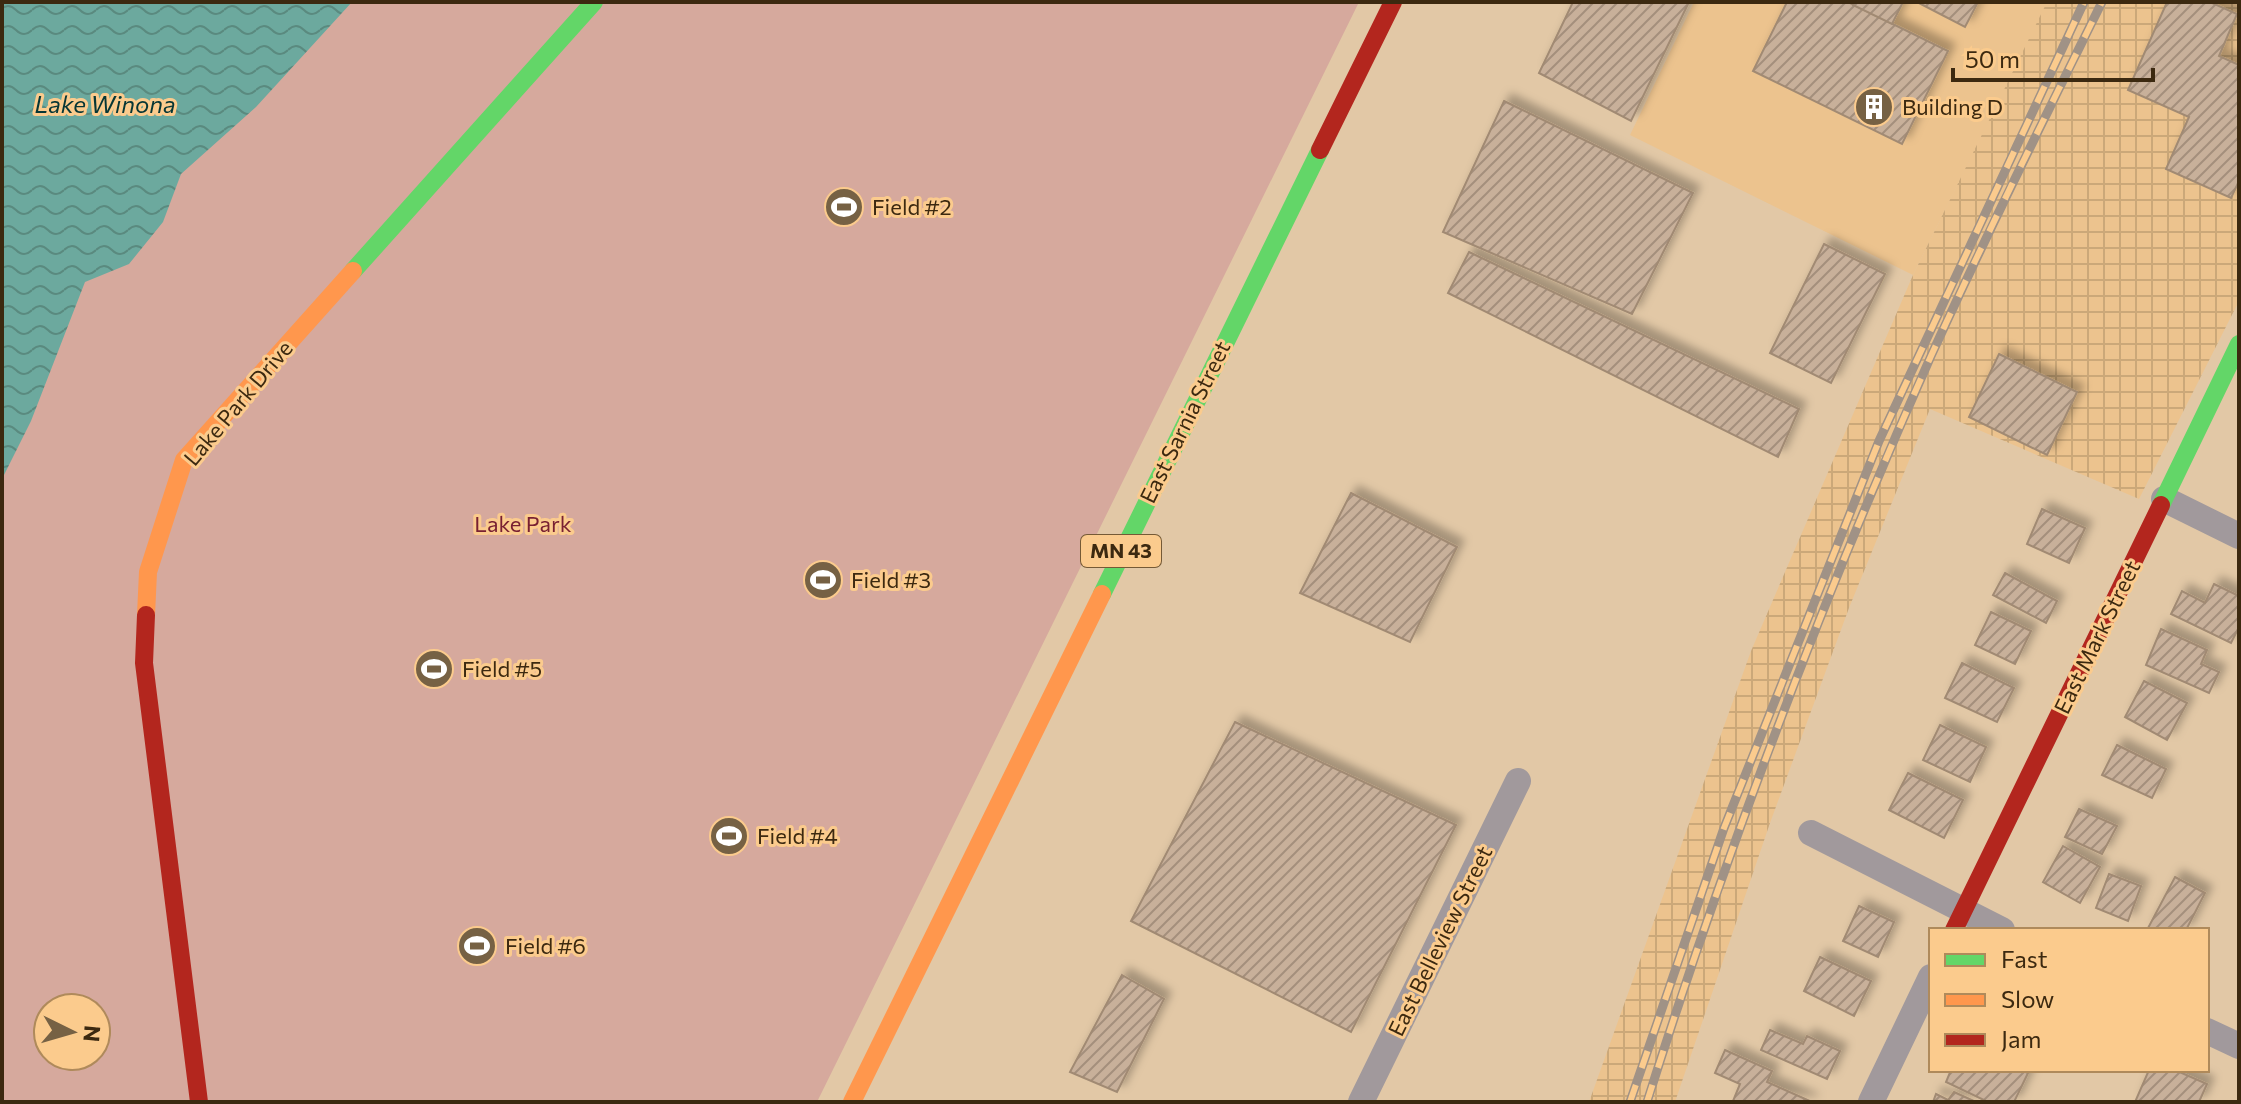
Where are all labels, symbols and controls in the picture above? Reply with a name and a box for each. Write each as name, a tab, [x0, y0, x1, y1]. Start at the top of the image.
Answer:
scale bar	[1953, 32, 2153, 82]
text: 50 m	[1965, 44, 2020, 73]
building icon: Building D	[1853, 86, 1895, 128]
water label: Lake Winona	[34, 89, 176, 118]
place label: Building D	[1902, 93, 2003, 120]
sports icon: Field #2	[823, 186, 865, 228]
place label: Field #2	[872, 193, 952, 220]
street label: Lake Park Drive	[178, 335, 298, 471]
street label: East Sarnia Street	[1134, 336, 1236, 507]
park label: Lake Park	[474, 510, 572, 537]
road number: MN 43	[1081, 535, 1161, 567]
street label: East Mark Street	[2048, 556, 2145, 718]
sports icon: Field #3	[802, 559, 844, 601]
place label: Field #3	[851, 566, 931, 593]
sports icon: Field #5	[413, 648, 455, 690]
place label: Field #5	[462, 655, 542, 682]
sports icon: Field #4	[708, 815, 750, 857]
place label: Field #4	[757, 822, 838, 849]
street label: East Belleview Street	[1382, 841, 1497, 1040]
sports icon: Field #6	[456, 925, 498, 967]
legend	[1929, 928, 2209, 1072]
place label: Field #6	[505, 932, 586, 959]
text: Fast	[2001, 944, 2048, 973]
text: Slow	[2001, 984, 2054, 1013]
north arrow	[32, 992, 112, 1072]
text: N	[78, 1024, 107, 1043]
text: Jam	[2001, 1024, 2041, 1053]

